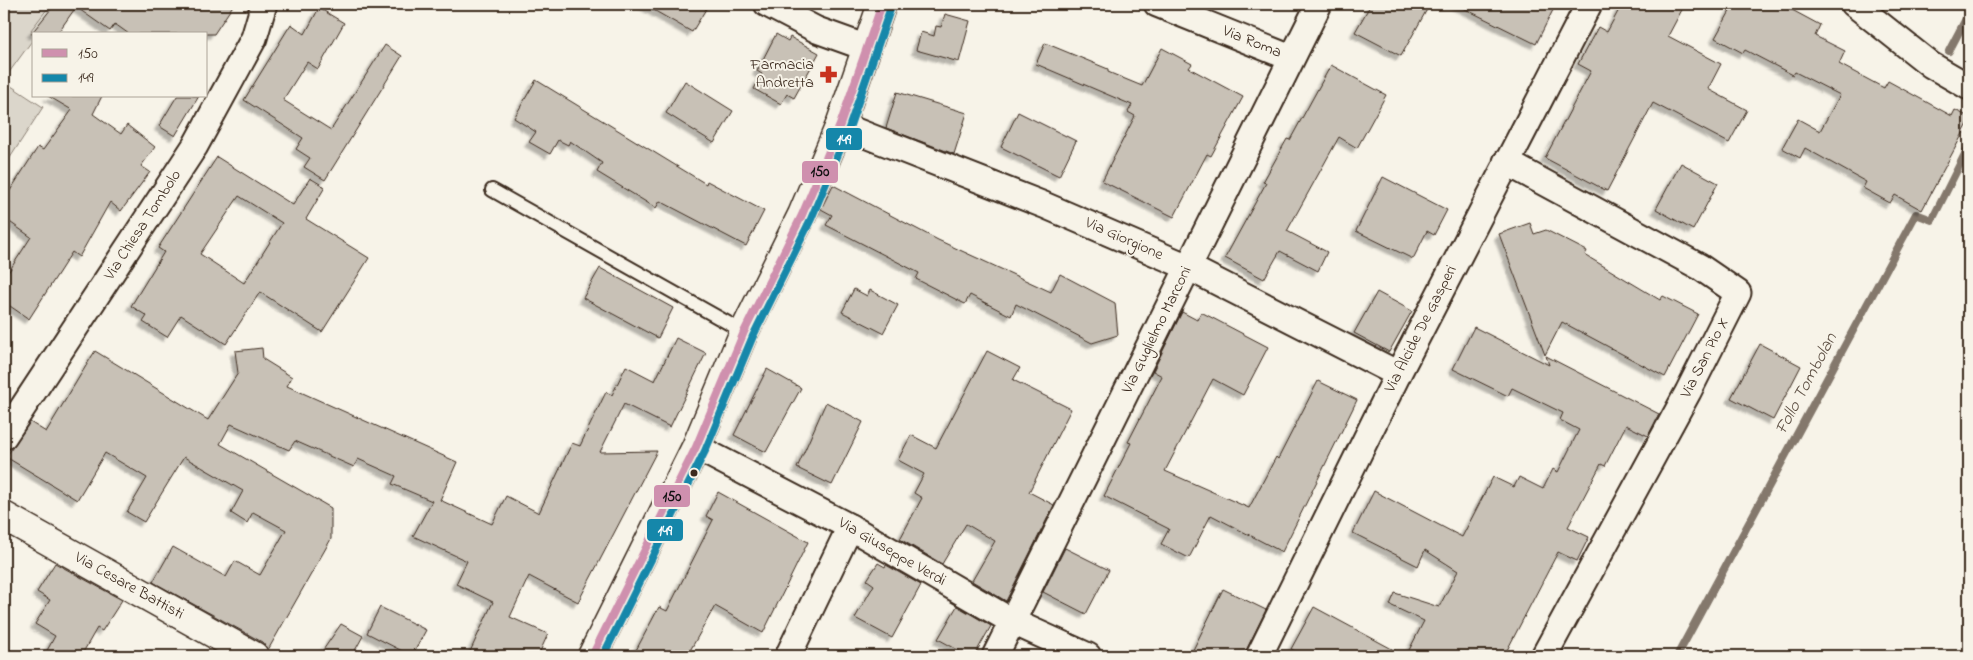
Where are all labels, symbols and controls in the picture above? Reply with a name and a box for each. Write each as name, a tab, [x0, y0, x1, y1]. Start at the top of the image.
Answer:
street label: Via Roma	[1218, 19, 1285, 65]
legend	[32, 32, 208, 98]
text: 150	[78, 43, 98, 65]
place label: Farmacia Andretta	[749, 53, 814, 95]
pharmacy icon: Farmacia Andretta	[818, 64, 838, 84]
text: 149	[78, 67, 94, 89]
line badge: 149	[825, 127, 863, 151]
text: 149	[837, 130, 852, 151]
line badge: 150	[801, 160, 839, 184]
text: 150	[811, 162, 829, 183]
street label: Via Chiesa Tombolo	[98, 165, 188, 286]
street label: Via Giorgione	[1080, 211, 1168, 267]
street label: Via Alcide De Gasperi	[1378, 261, 1464, 398]
street label: Via Guglielmo Marconi	[1115, 262, 1198, 399]
street label: Via San Pio X	[1674, 314, 1736, 403]
water label: Follo Tombolan	[1769, 328, 1845, 439]
unlabelled marker	[689, 468, 699, 478]
line badge: 150	[653, 484, 691, 508]
text: 150	[663, 487, 681, 508]
street label: Via Giuseppe Verdi	[833, 511, 951, 593]
line badge: 149	[646, 518, 684, 542]
text: 149	[658, 521, 673, 542]
street label: Via Cesare Battisti	[69, 545, 188, 626]

